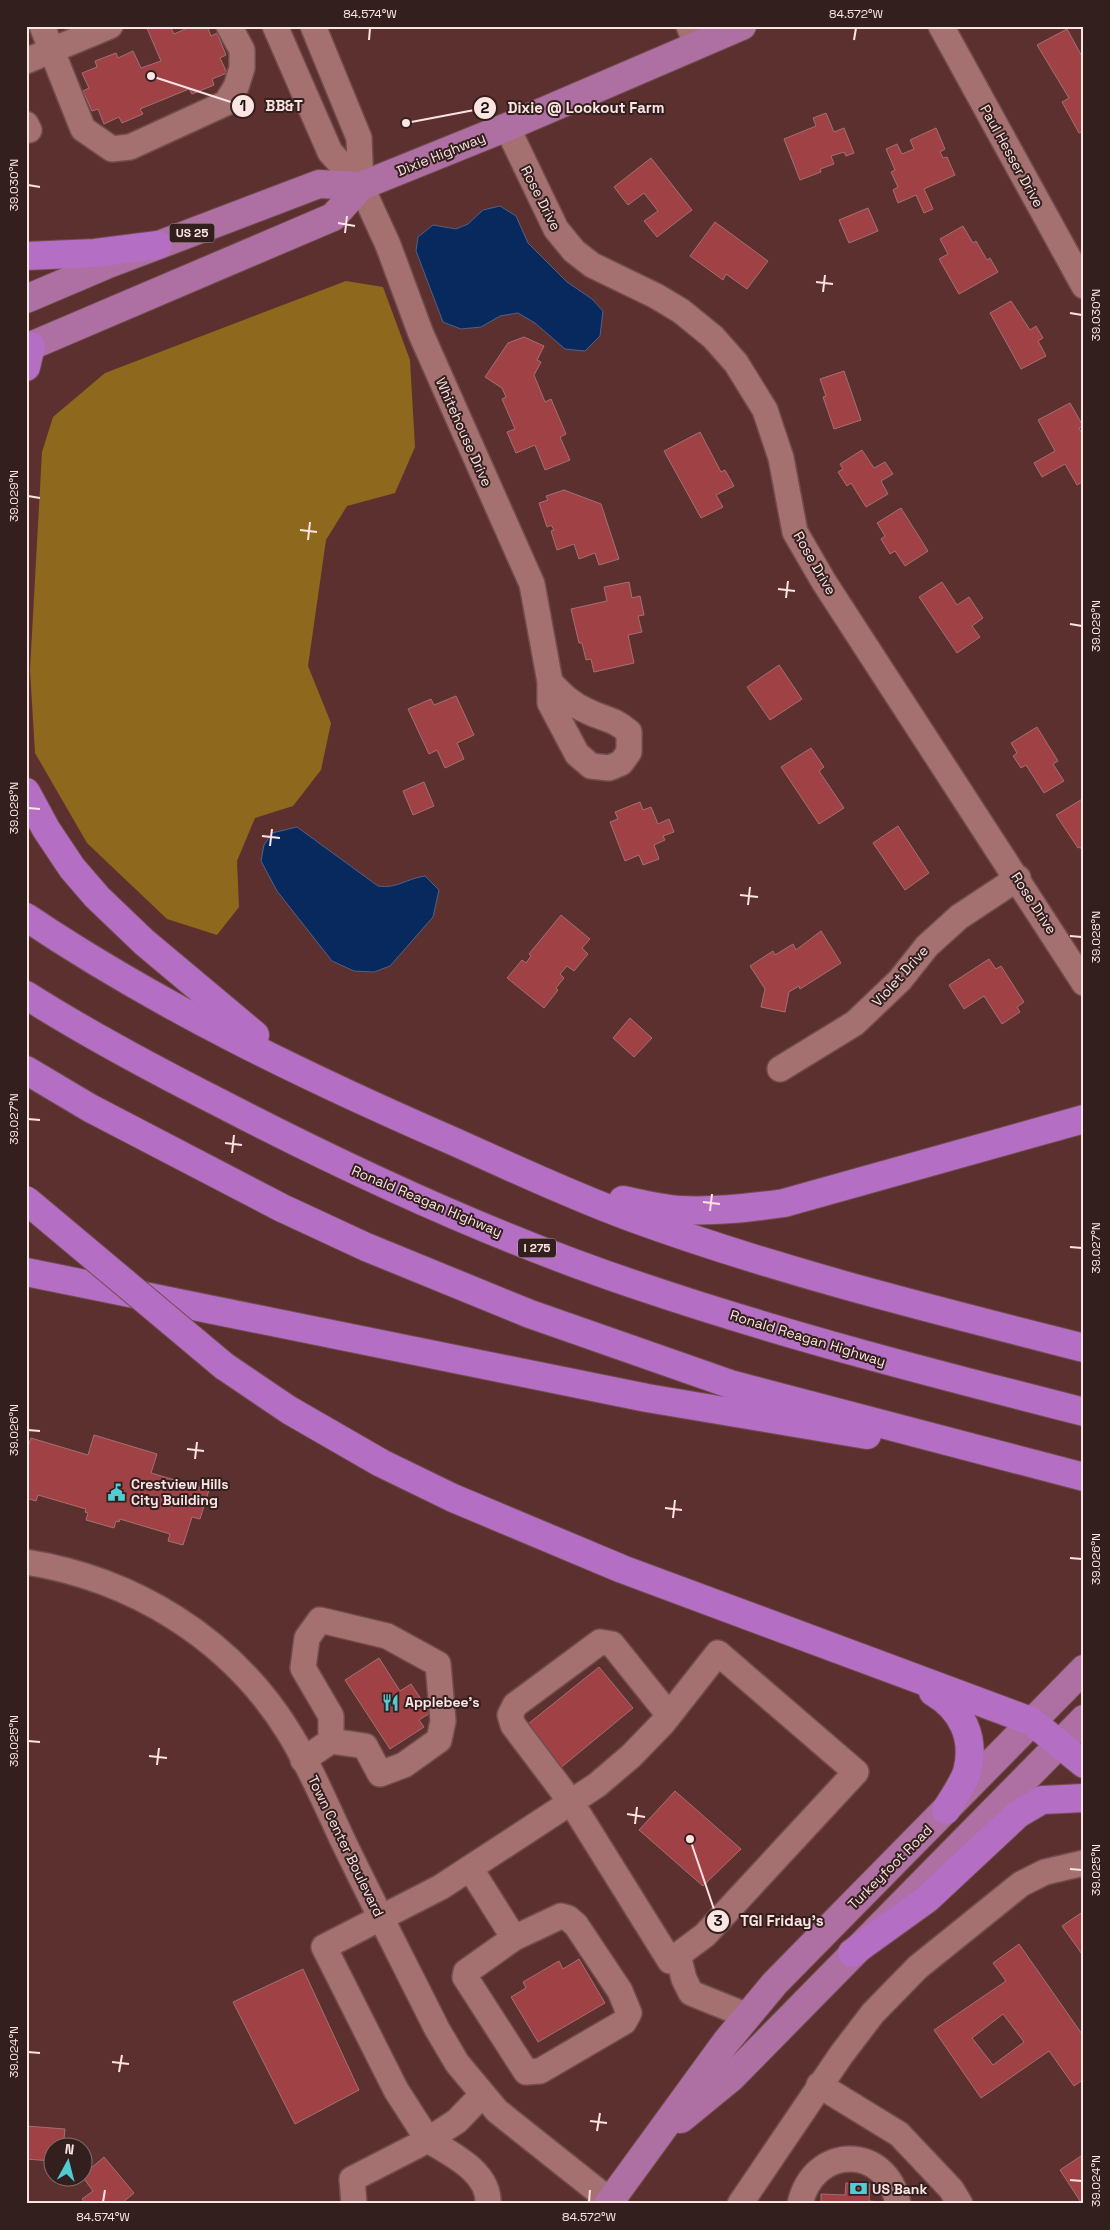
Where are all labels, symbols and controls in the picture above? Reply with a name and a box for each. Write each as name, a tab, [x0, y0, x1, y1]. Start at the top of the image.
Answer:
text: 84.574°W	[343, 6, 397, 22]
text: 84.572°W	[829, 6, 884, 22]
callout: BB&T	[230, 91, 313, 121]
callout: Dixie @ Lookout Farm	[472, 93, 674, 123]
text: 1	[240, 96, 246, 115]
text: BB&T	[265, 96, 303, 115]
text: 2	[481, 98, 490, 117]
text: Dixie @ Lookout Farm	[507, 98, 665, 117]
street label: Paul Hesser Drive	[976, 101, 1048, 211]
street label: Dixie Highway	[394, 128, 488, 180]
text: 39.030°N	[6, 159, 22, 211]
street label: Rose Drive	[517, 163, 565, 233]
road number: US 25	[170, 224, 214, 242]
text: 39.030°N	[1088, 289, 1104, 341]
street label: Whitehouse Drive	[432, 375, 496, 489]
text: 39.029°N	[6, 470, 22, 522]
street label: Rose Drive	[790, 528, 840, 598]
text: 39.029°N	[1088, 600, 1104, 652]
text: 39.028°N	[6, 782, 22, 834]
street label: Rose Drive	[1007, 869, 1061, 937]
text: 39.028°N	[1088, 911, 1104, 963]
street label: Violet Drive	[868, 942, 932, 1010]
text: 39.027°N	[6, 1093, 22, 1145]
street label: Ronald Reagan Highway	[349, 1161, 505, 1241]
text: 39.027°N	[1088, 1222, 1104, 1274]
road number: I 275	[518, 1238, 556, 1258]
street label: Ronald Reagan Highway	[728, 1306, 888, 1370]
text: 39.026°N	[6, 1404, 22, 1456]
place label: Crestview Hills City Building	[131, 1475, 229, 1509]
public building icon: Crestview Hills City Building	[107, 1482, 127, 1502]
text: 39.026°N	[1088, 1533, 1104, 1585]
restaurant icon: Applebee's	[381, 1692, 401, 1712]
place label: Applebee's	[405, 1693, 480, 1711]
text: 39.025°N	[6, 1715, 22, 1767]
street label: Town Center Boulevard	[304, 1772, 388, 1920]
street label: Turkeyfoot Road	[844, 1821, 936, 1913]
text: 39.025°N	[1088, 1844, 1104, 1896]
callout: TGI Friday’s	[705, 1906, 834, 1936]
text: 3	[713, 1911, 723, 1930]
text: TGI Friday’s	[740, 1911, 824, 1930]
text: 39.024°N	[6, 2026, 22, 2078]
north arrow	[42, 2138, 92, 2188]
text: N	[64, 2140, 75, 2159]
text: 39.024°N	[1088, 2155, 1104, 2207]
bank icon: US Bank	[848, 2179, 868, 2199]
place label: US Bank	[872, 2180, 927, 2198]
text: 84.574°W	[76, 2209, 130, 2225]
text: 84.572°W	[562, 2209, 617, 2225]

